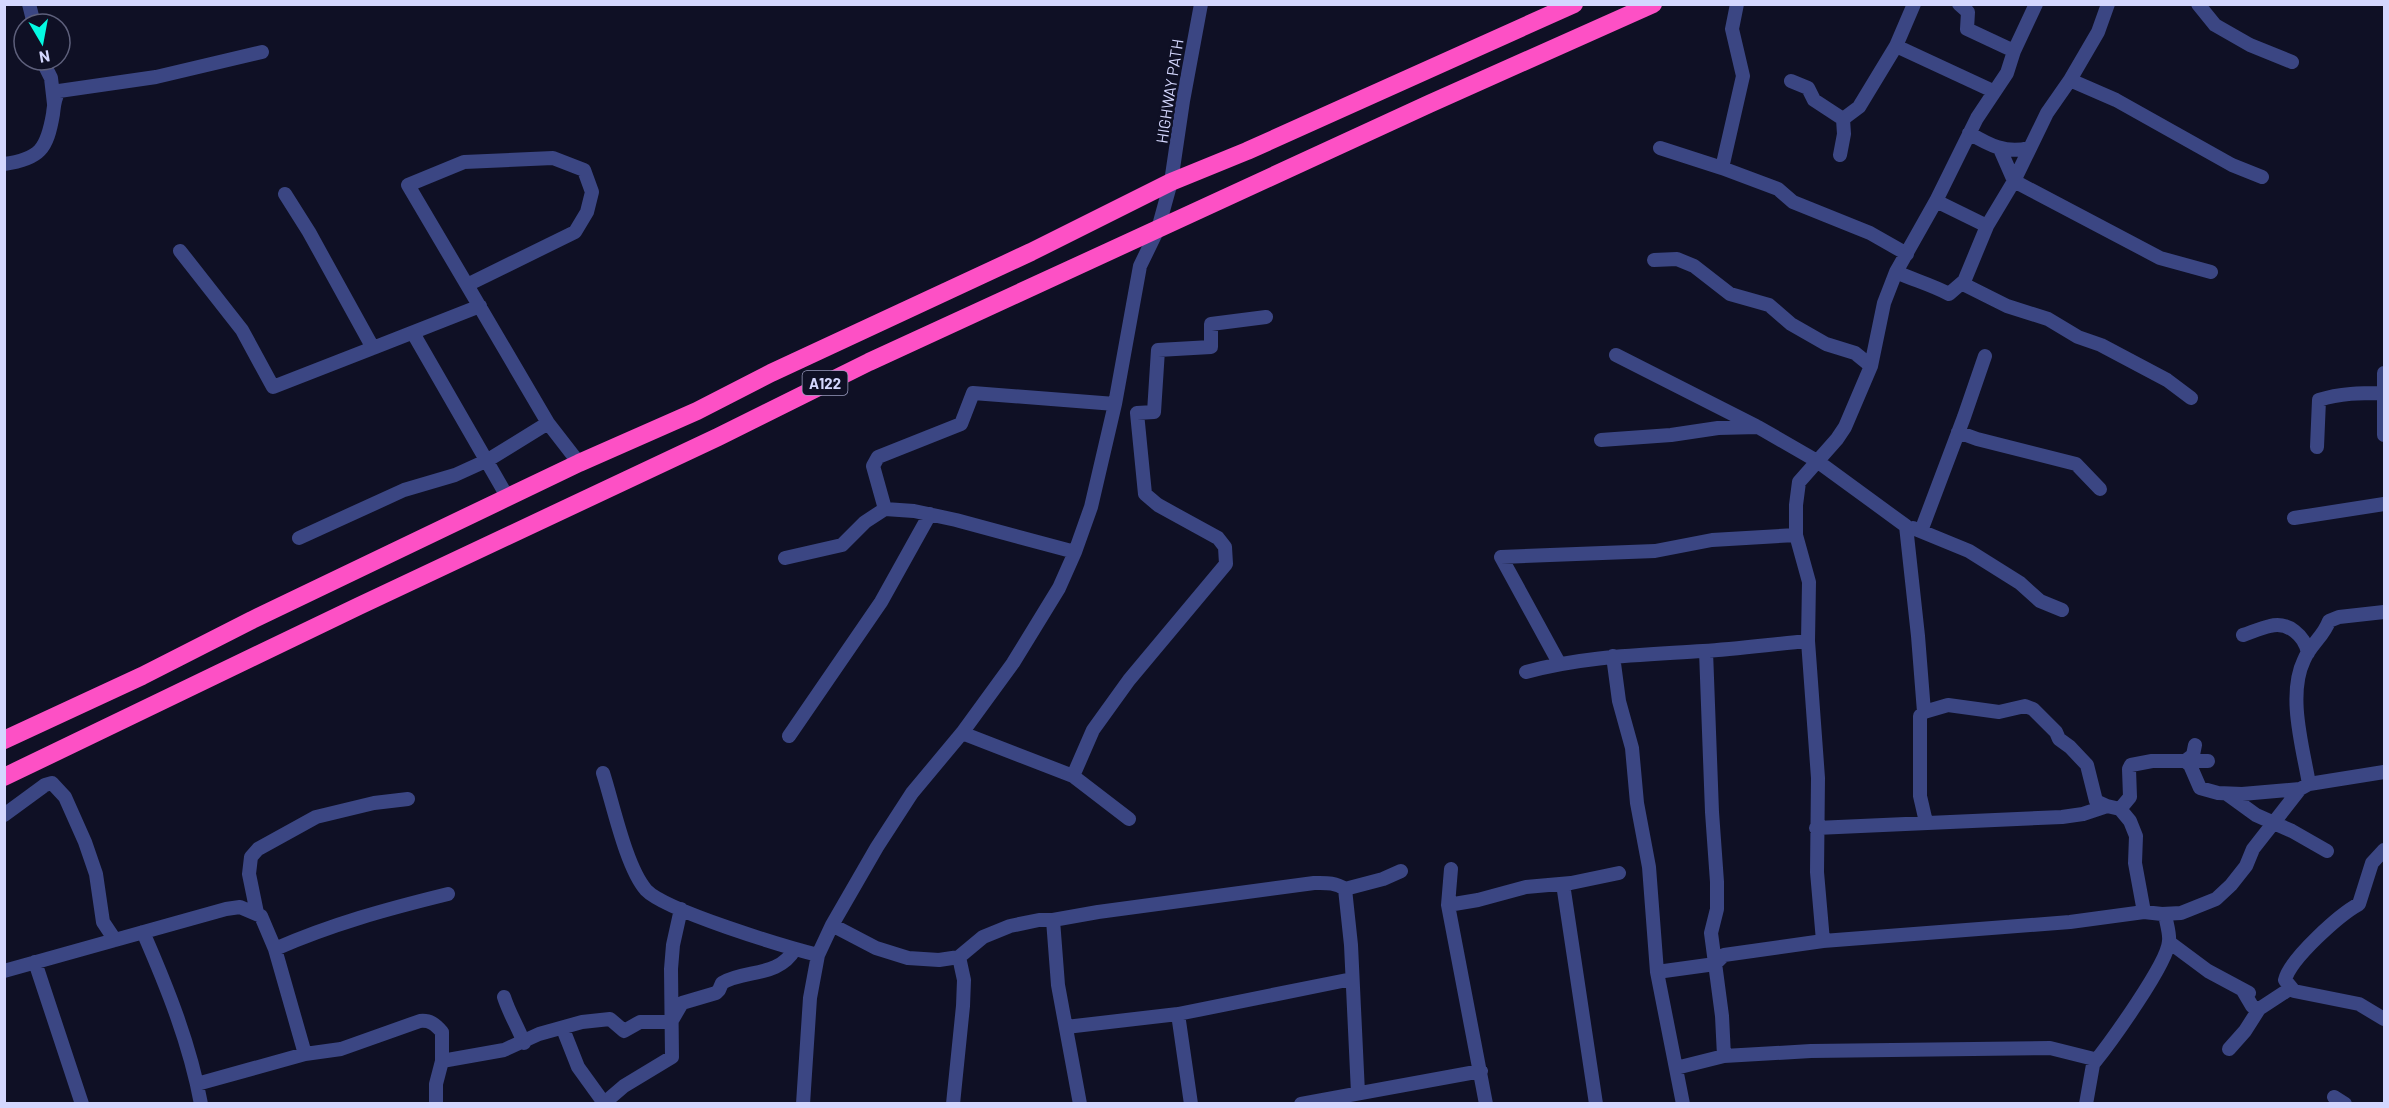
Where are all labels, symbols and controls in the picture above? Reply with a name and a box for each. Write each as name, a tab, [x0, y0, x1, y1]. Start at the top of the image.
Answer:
north arrow	[12, 12, 72, 72]
street label: HIGHWAY PATH	[1151, 37, 1187, 145]
text: N	[38, 47, 52, 68]
road number: A122	[802, 371, 848, 395]

